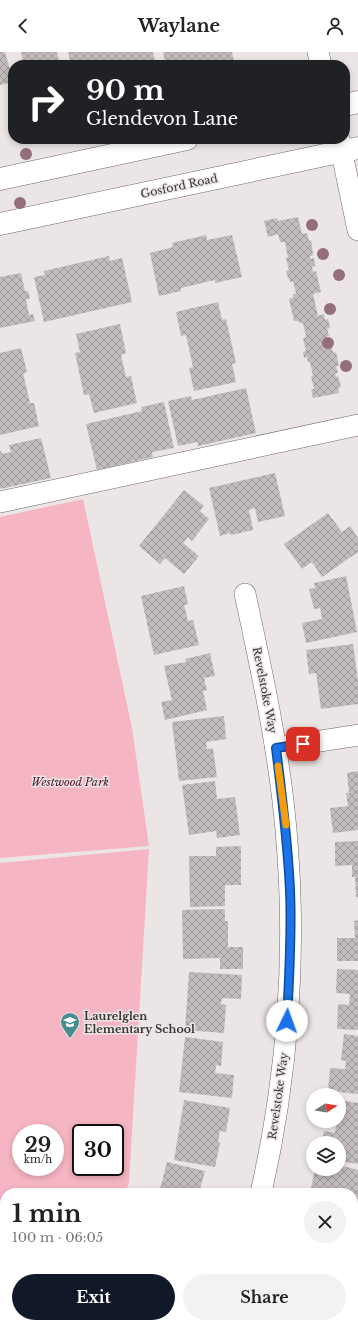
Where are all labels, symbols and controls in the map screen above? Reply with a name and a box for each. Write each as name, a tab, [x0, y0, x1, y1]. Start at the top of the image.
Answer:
icon: back	[12, 15, 34, 37]
text: Waylane	[138, 15, 220, 37]
icon: person	[324, 15, 346, 37]
text: 90 m	[86, 73, 164, 108]
icon: right	[20, 76, 72, 128]
text: Glendevon Lane	[86, 108, 238, 130]
street label: Gosford Road	[139, 171, 219, 201]
street label: Revelstoke Way	[250, 646, 280, 734]
pin	[286, 727, 320, 761]
icon: arrive	[292, 733, 314, 755]
park label: Westwood Park	[31, 775, 109, 789]
position arrow	[266, 1000, 308, 1042]
place label: Laurelglen Elementary School	[84, 1009, 195, 1036]
school or university icon: Laurelglen Elementary School	[59, 1011, 81, 1039]
street label: Revelstoke Way	[265, 1052, 291, 1140]
north arrow	[306, 1088, 346, 1128]
map controls	[306, 1088, 346, 1176]
speed limit sign: 30	[72, 1124, 124, 1176]
text: 29	[25, 1133, 51, 1157]
button: layers	[306, 1136, 346, 1176]
text: km/h	[24, 1153, 52, 1166]
text: 1 min	[12, 1199, 82, 1228]
button: close	[304, 1201, 346, 1243]
text: 100 m · 06:05	[12, 1229, 103, 1246]
button: Exit	[12, 1274, 175, 1320]
button: Share	[183, 1274, 346, 1320]

